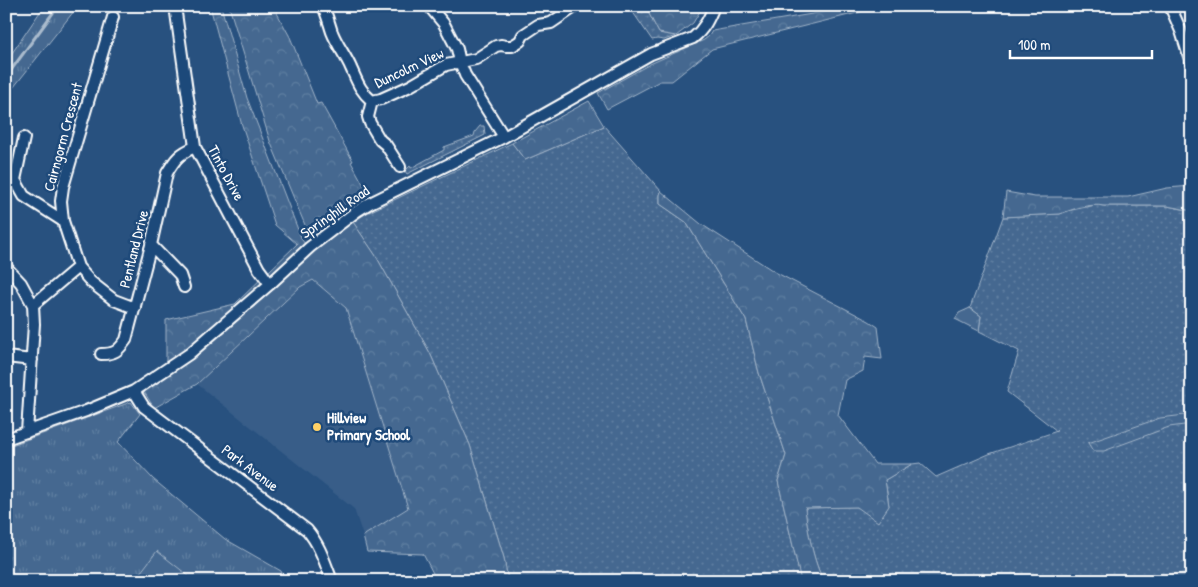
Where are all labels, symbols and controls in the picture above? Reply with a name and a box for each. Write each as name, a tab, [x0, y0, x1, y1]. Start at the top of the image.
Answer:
scale bar	[1010, 28, 1153, 60]
text: 100 m	[1018, 34, 1051, 55]
street label: Duncolm View	[371, 42, 447, 93]
street label: Cairngorm Crescent	[38, 79, 87, 194]
street label: Tinto Drive	[203, 141, 250, 204]
street label: Springhill Road	[296, 180, 374, 243]
street label: Pentland Drive	[114, 208, 153, 290]
place label: Hillview Primary School	[327, 407, 411, 446]
marker: Hillview Primary School	[311, 421, 323, 433]
street label: Park Avenue	[217, 439, 283, 496]

